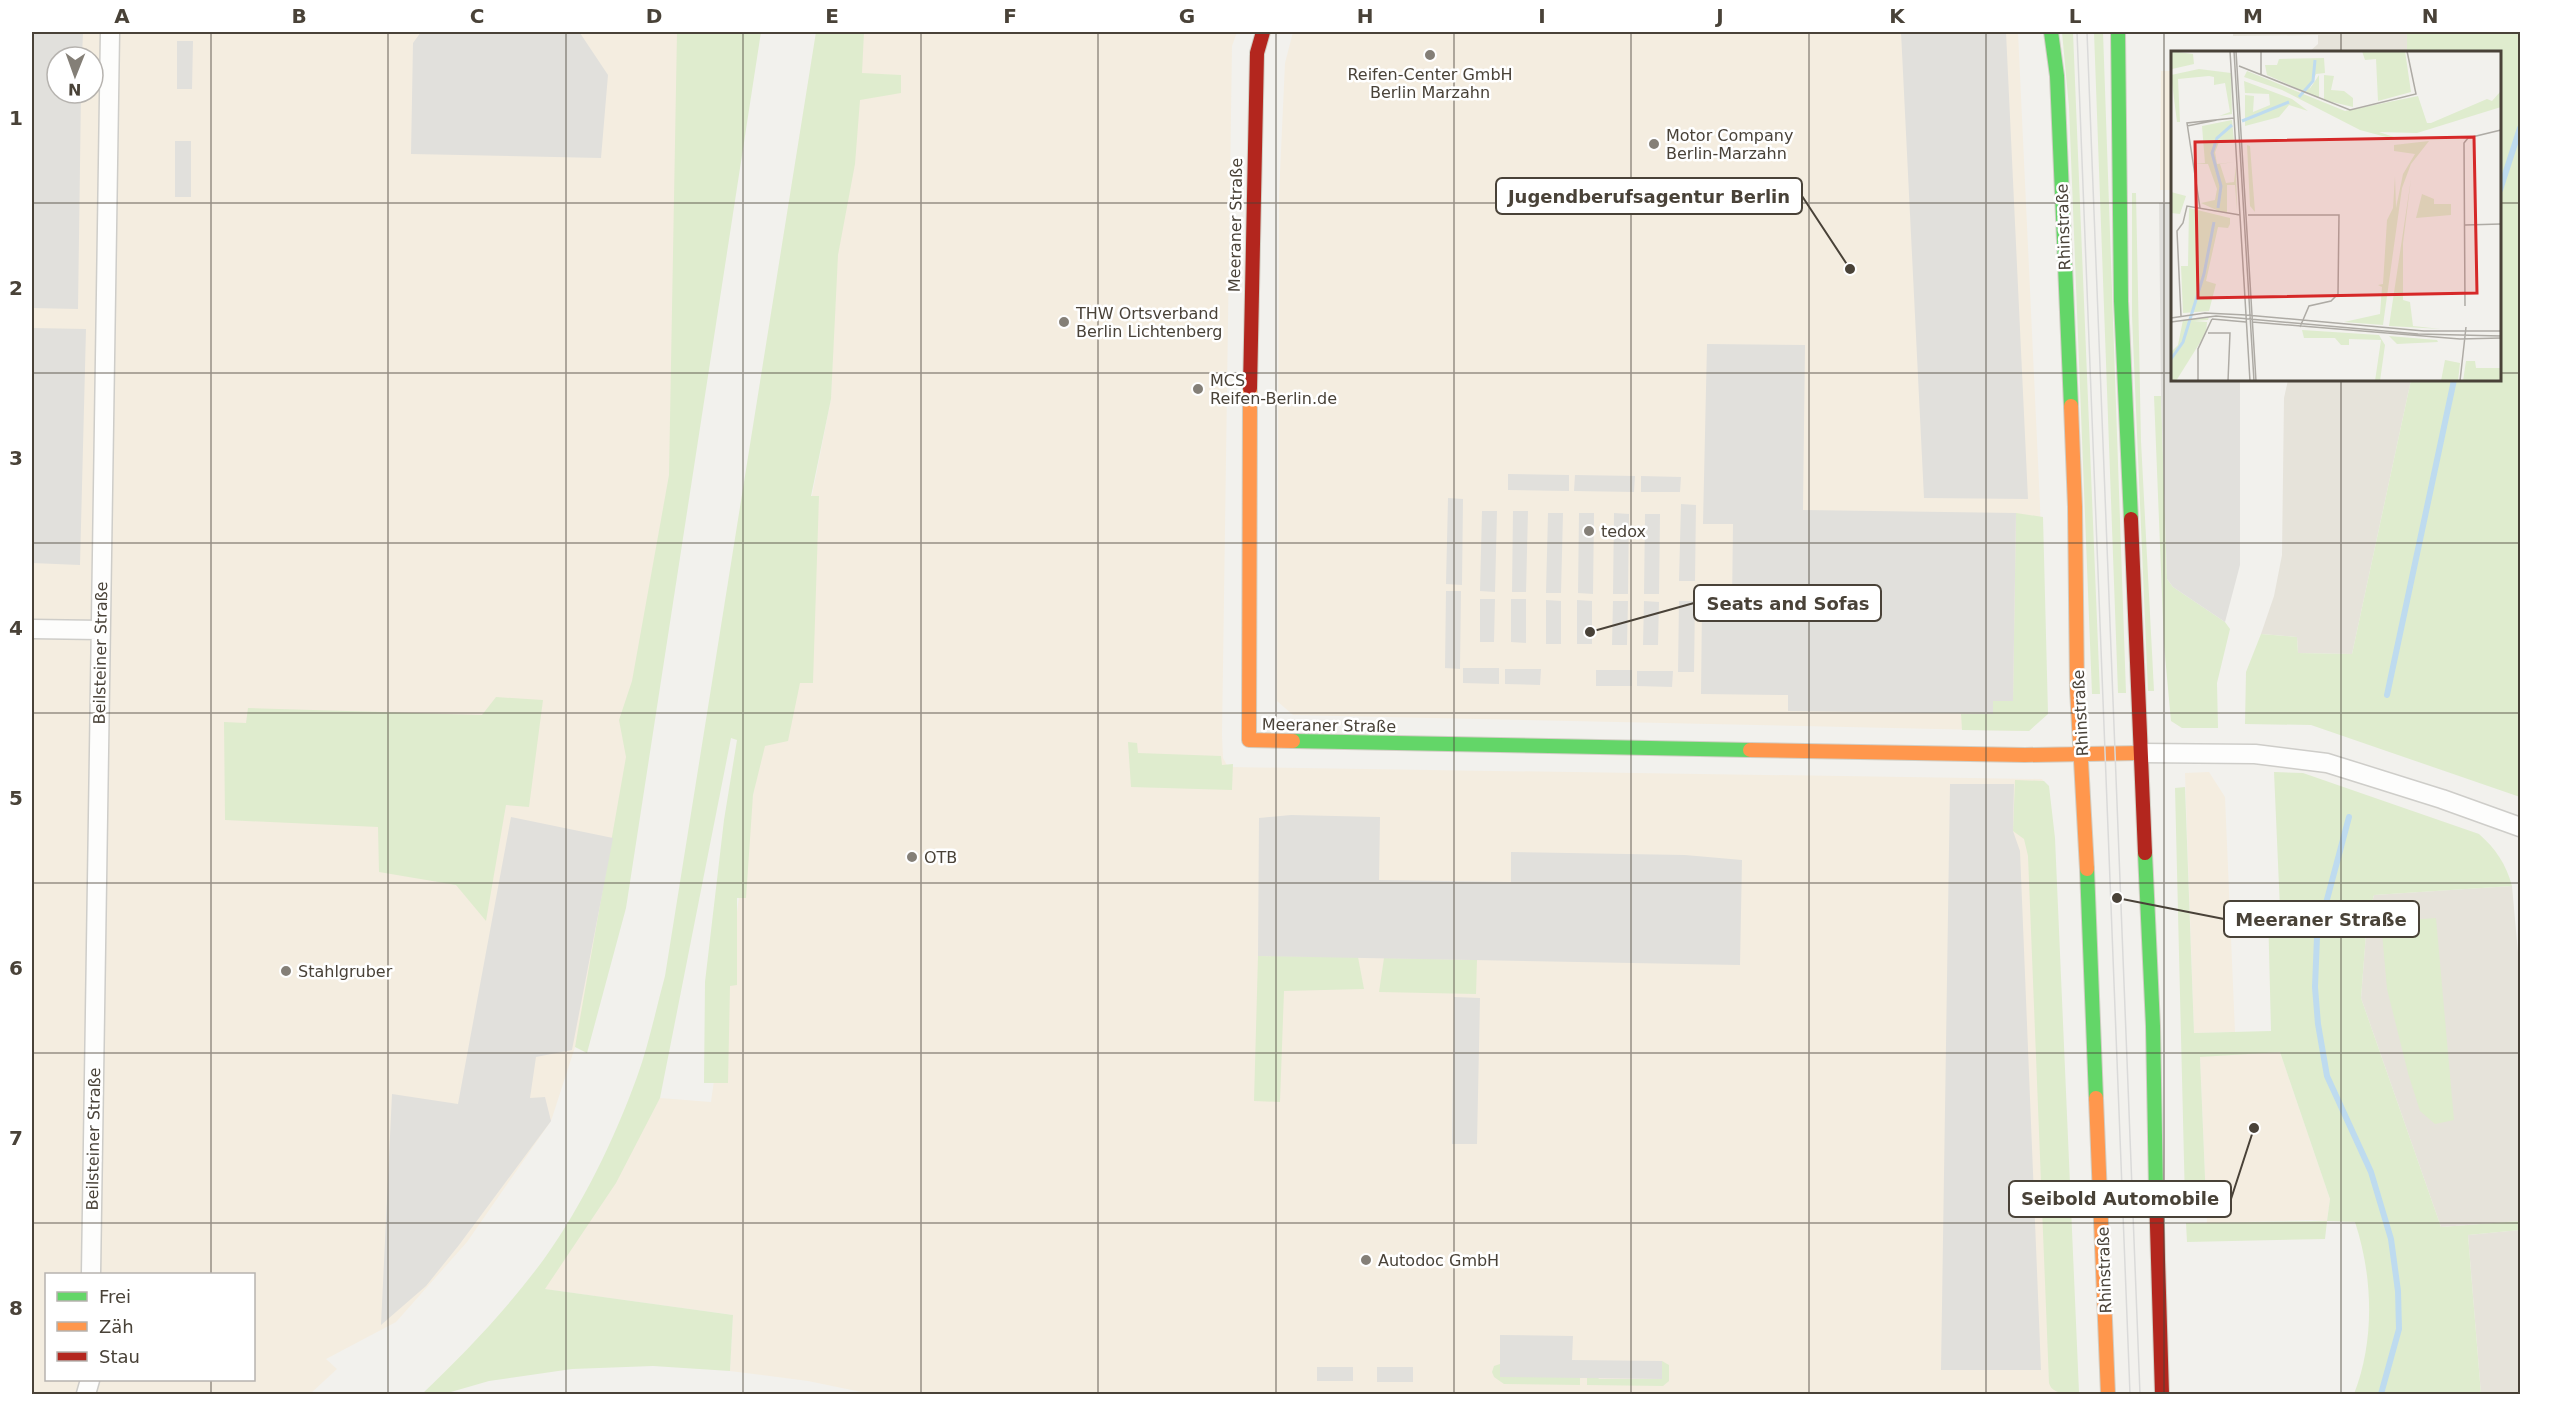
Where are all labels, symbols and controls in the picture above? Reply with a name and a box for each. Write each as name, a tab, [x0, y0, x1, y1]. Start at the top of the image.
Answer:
text: A	[114, 4, 130, 28]
text: B	[291, 4, 307, 28]
text: C	[470, 4, 484, 28]
text: D	[646, 4, 662, 28]
text: E	[825, 4, 839, 28]
text: F	[1003, 4, 1017, 28]
text: G	[1179, 4, 1195, 28]
text: H	[1357, 4, 1373, 28]
text: I	[1538, 4, 1546, 28]
text: J	[1714, 4, 1724, 28]
text: K	[1889, 4, 1906, 28]
text: L	[2069, 4, 2082, 28]
text: M	[2243, 4, 2263, 28]
text: N	[2422, 4, 2438, 28]
north arrow	[45, 45, 105, 105]
marker: Reifen-Center GmbH Berlin Marzahn	[1423, 48, 1437, 62]
inset map	[2171, 51, 2501, 381]
place label: Reifen-Center GmbH Berlin Marzahn	[1347, 65, 1513, 102]
text: N	[68, 80, 82, 99]
text: 1	[9, 106, 23, 130]
place label: Motor Company Berlin-Marzahn	[1666, 126, 1793, 163]
marker: Motor Company Berlin-Marzahn	[1647, 137, 1661, 151]
street label: Meeraner Straße	[1225, 158, 1246, 292]
callout: Jugendberufsagentur Berlin	[1496, 178, 1802, 214]
street label: Rhinstraße	[2052, 183, 2075, 271]
text: Jugendberufsagentur Berlin	[1506, 186, 1790, 207]
text: 2	[9, 276, 23, 300]
place label: THW Ortsverband Berlin Lichtenberg	[1075, 304, 1223, 341]
marker: THW Ortsverband Berlin Lichtenberg	[1057, 315, 1071, 329]
place label: MCS Reifen-Berlin.de	[1210, 371, 1337, 408]
marker: MCS Reifen-Berlin.de	[1191, 382, 1205, 396]
text: 3	[9, 446, 23, 470]
place label: tedox	[1601, 522, 1646, 541]
marker: tedox	[1582, 524, 1596, 538]
street label: Beilsteiner Straße	[90, 581, 111, 725]
callout: Seats and Sofas	[1694, 585, 1881, 621]
text: Seats and Sofas	[1706, 593, 1870, 614]
text: 4	[9, 616, 23, 640]
street label: Rhinstraße	[2069, 669, 2092, 757]
street label: Meeraner Straße	[1262, 715, 1396, 736]
text: 5	[9, 786, 23, 810]
place label: OTB	[924, 848, 957, 867]
marker: OTB	[905, 850, 919, 864]
callout: Meeraner Straße	[2224, 901, 2419, 937]
text: Meeraner Straße	[2235, 909, 2407, 930]
text: 6	[9, 956, 23, 980]
place label: Stahlgruber	[298, 962, 393, 981]
marker: Stahlgruber	[279, 964, 293, 978]
street label: Beilsteiner Straße	[83, 1067, 104, 1211]
text: 7	[9, 1126, 23, 1150]
callout: Seibold Automobile	[2009, 1181, 2231, 1217]
text: Seibold Automobile	[2021, 1188, 2219, 1209]
street label: Rhinstraße	[2093, 1226, 2116, 1314]
place label: Autodoc GmbH	[1378, 1251, 1499, 1270]
marker: Autodoc GmbH	[1359, 1253, 1373, 1267]
legend	[45, 1273, 255, 1381]
text: Frei	[99, 1286, 131, 1307]
text: 8	[9, 1296, 23, 1320]
text: Zäh	[99, 1316, 134, 1337]
text: Stau	[99, 1346, 140, 1367]

